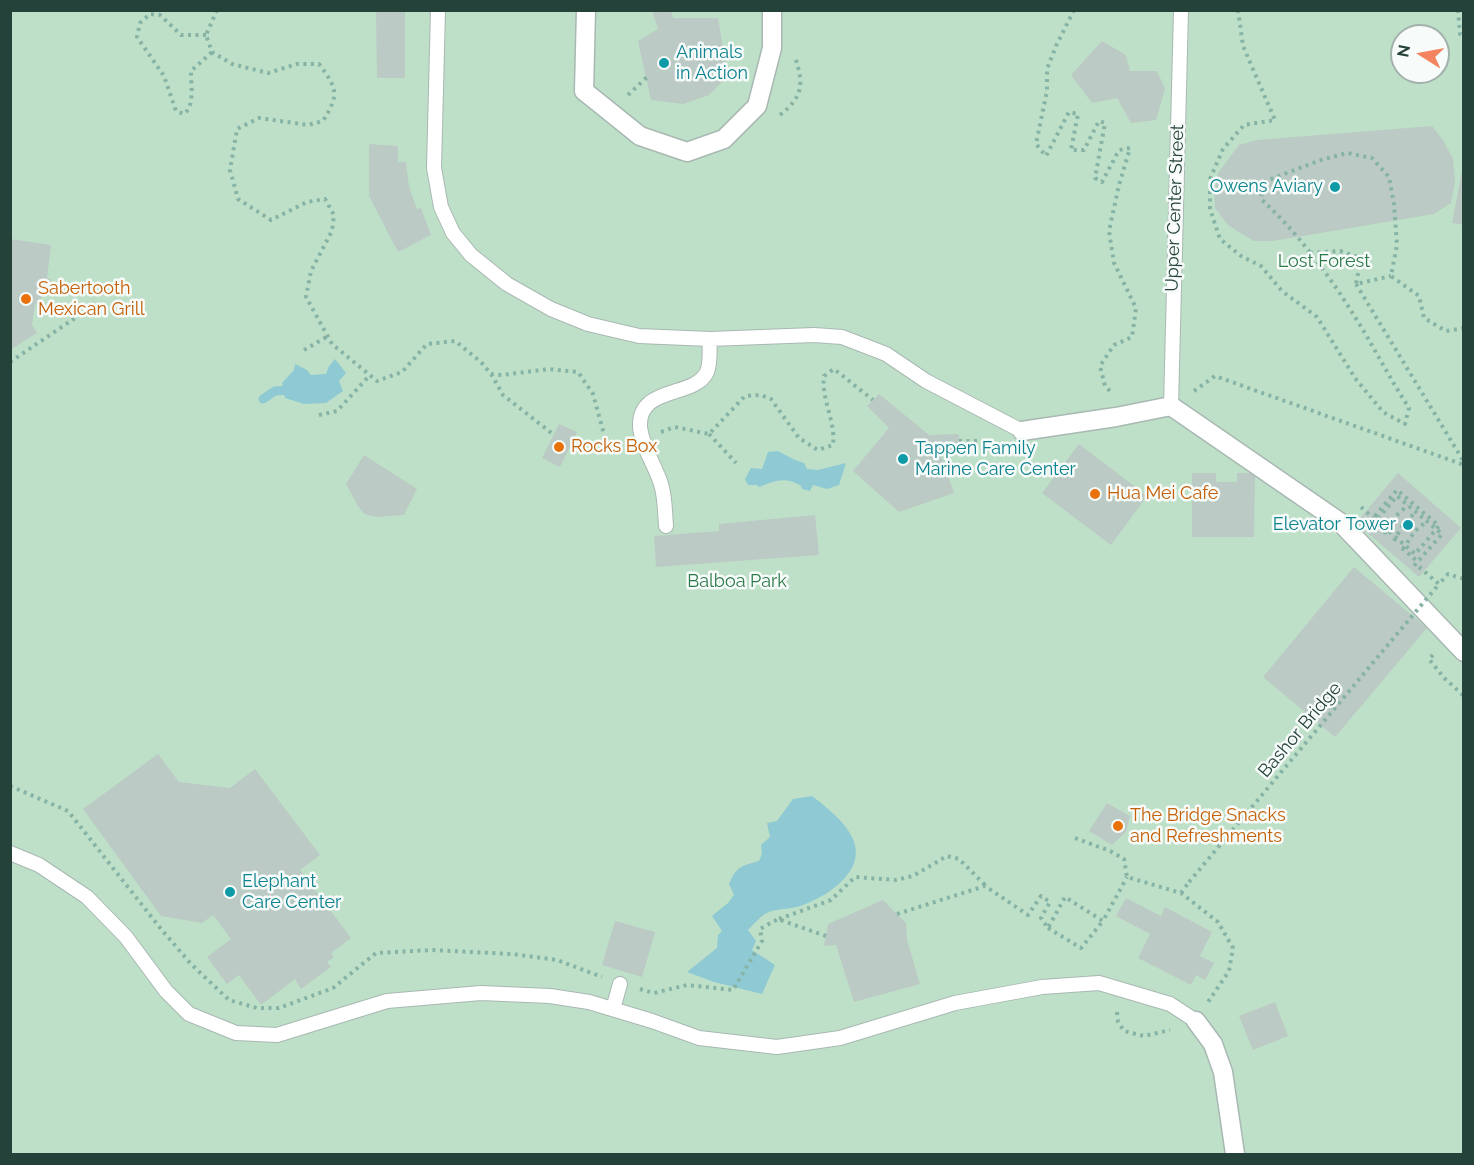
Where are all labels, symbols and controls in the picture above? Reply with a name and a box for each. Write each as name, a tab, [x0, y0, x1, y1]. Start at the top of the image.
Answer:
north arrow	[1390, 24, 1450, 84]
place label: Animals in Action	[676, 42, 748, 84]
text: N	[1393, 43, 1414, 59]
marker: Animals in Action	[657, 56, 671, 70]
street label: Upper Center Street	[1161, 124, 1189, 292]
place label: Owens Aviary	[1210, 176, 1323, 198]
marker: Owens Aviary	[1328, 180, 1342, 194]
park label: Lost Forest	[1278, 251, 1370, 273]
place label: Sabertooth Mexican Grill	[38, 278, 145, 320]
marker: Sabertooth Mexican Grill	[19, 292, 33, 306]
place label: Rocks Box	[571, 436, 657, 458]
place label: Tappen Family Marine Care Center	[915, 438, 1076, 480]
marker: Rocks Box	[552, 440, 566, 454]
marker: Tappen Family Marine Care Center	[896, 452, 910, 466]
place label: Hua Mei Cafe	[1107, 483, 1218, 505]
marker: Hua Mei Cafe	[1088, 487, 1102, 501]
place label: Elevator Tower	[1273, 514, 1396, 536]
marker: Elevator Tower	[1401, 518, 1415, 532]
park label: Balboa Park	[687, 571, 787, 593]
street label: Bashor Bridge	[1254, 678, 1346, 782]
place label: The Bridge Snacks and Refreshments	[1130, 805, 1286, 848]
marker: The Bridge Snacks and Refreshments	[1111, 819, 1125, 833]
place label: Elephant Care Center	[242, 871, 341, 914]
marker: Elephant Care Center	[223, 885, 237, 899]

